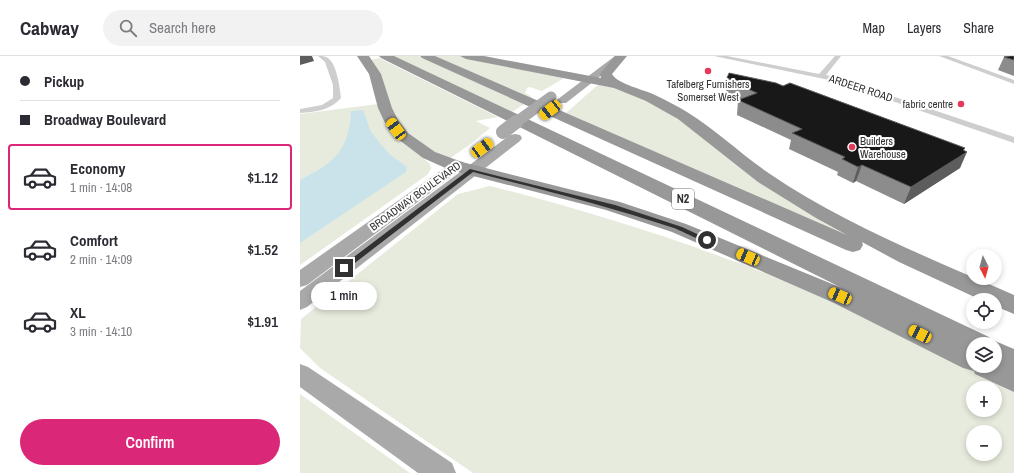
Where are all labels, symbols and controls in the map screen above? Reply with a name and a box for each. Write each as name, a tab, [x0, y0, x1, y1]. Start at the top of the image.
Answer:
search box	[103, 10, 383, 46]
text: Cabway	[20, 15, 79, 41]
icon: search	[117, 17, 139, 39]
text: Search here	[149, 17, 216, 38]
text: Map	[863, 19, 885, 37]
text: Layers	[907, 19, 941, 37]
text: Share	[963, 19, 994, 37]
marker: Tafelberg Furnishers Somerset West	[703, 66, 713, 76]
text: Pickup	[44, 71, 84, 92]
street label: ARDEER ROAD	[826, 71, 895, 105]
place label: Tafelberg Furnishers Somerset West	[667, 77, 750, 104]
place label: fabric centre	[903, 97, 953, 111]
car	[537, 98, 563, 122]
marker: fabric centre	[956, 99, 966, 109]
text: Broadway Boulevard	[44, 109, 166, 130]
car	[384, 116, 408, 142]
place label: Builders Warehouse	[860, 134, 906, 161]
car	[469, 136, 495, 160]
marker: Builders Warehouse	[847, 142, 857, 152]
text: Economy	[70, 158, 125, 179]
street label: BROADWAY BOULEVARD	[367, 158, 463, 234]
icon: car	[22, 159, 58, 195]
text: $1.12	[247, 167, 278, 188]
text: 1 min · 14:08	[70, 179, 132, 196]
road number: N2	[672, 189, 694, 209]
text: Comfort	[70, 230, 118, 251]
icon: car	[22, 231, 58, 267]
route start	[698, 231, 716, 249]
text: $1.52	[247, 239, 278, 260]
car	[735, 247, 761, 267]
north arrow	[966, 249, 1002, 285]
map controls	[966, 249, 1002, 461]
text: 2 min · 14:09	[70, 251, 132, 268]
route end	[335, 259, 353, 277]
callout: 1 min	[311, 282, 377, 310]
car	[827, 286, 853, 306]
text: 1 min	[330, 287, 358, 304]
button: locate	[966, 293, 1002, 329]
text: XL	[70, 302, 86, 323]
icon: car	[22, 303, 58, 339]
text: $1.91	[247, 311, 278, 332]
text: 3 min · 14:10	[70, 323, 132, 340]
car	[907, 323, 933, 345]
button: layers	[966, 337, 1002, 373]
button: +	[966, 381, 1002, 417]
button: Confirm	[20, 419, 280, 465]
button: −	[966, 425, 1002, 461]

